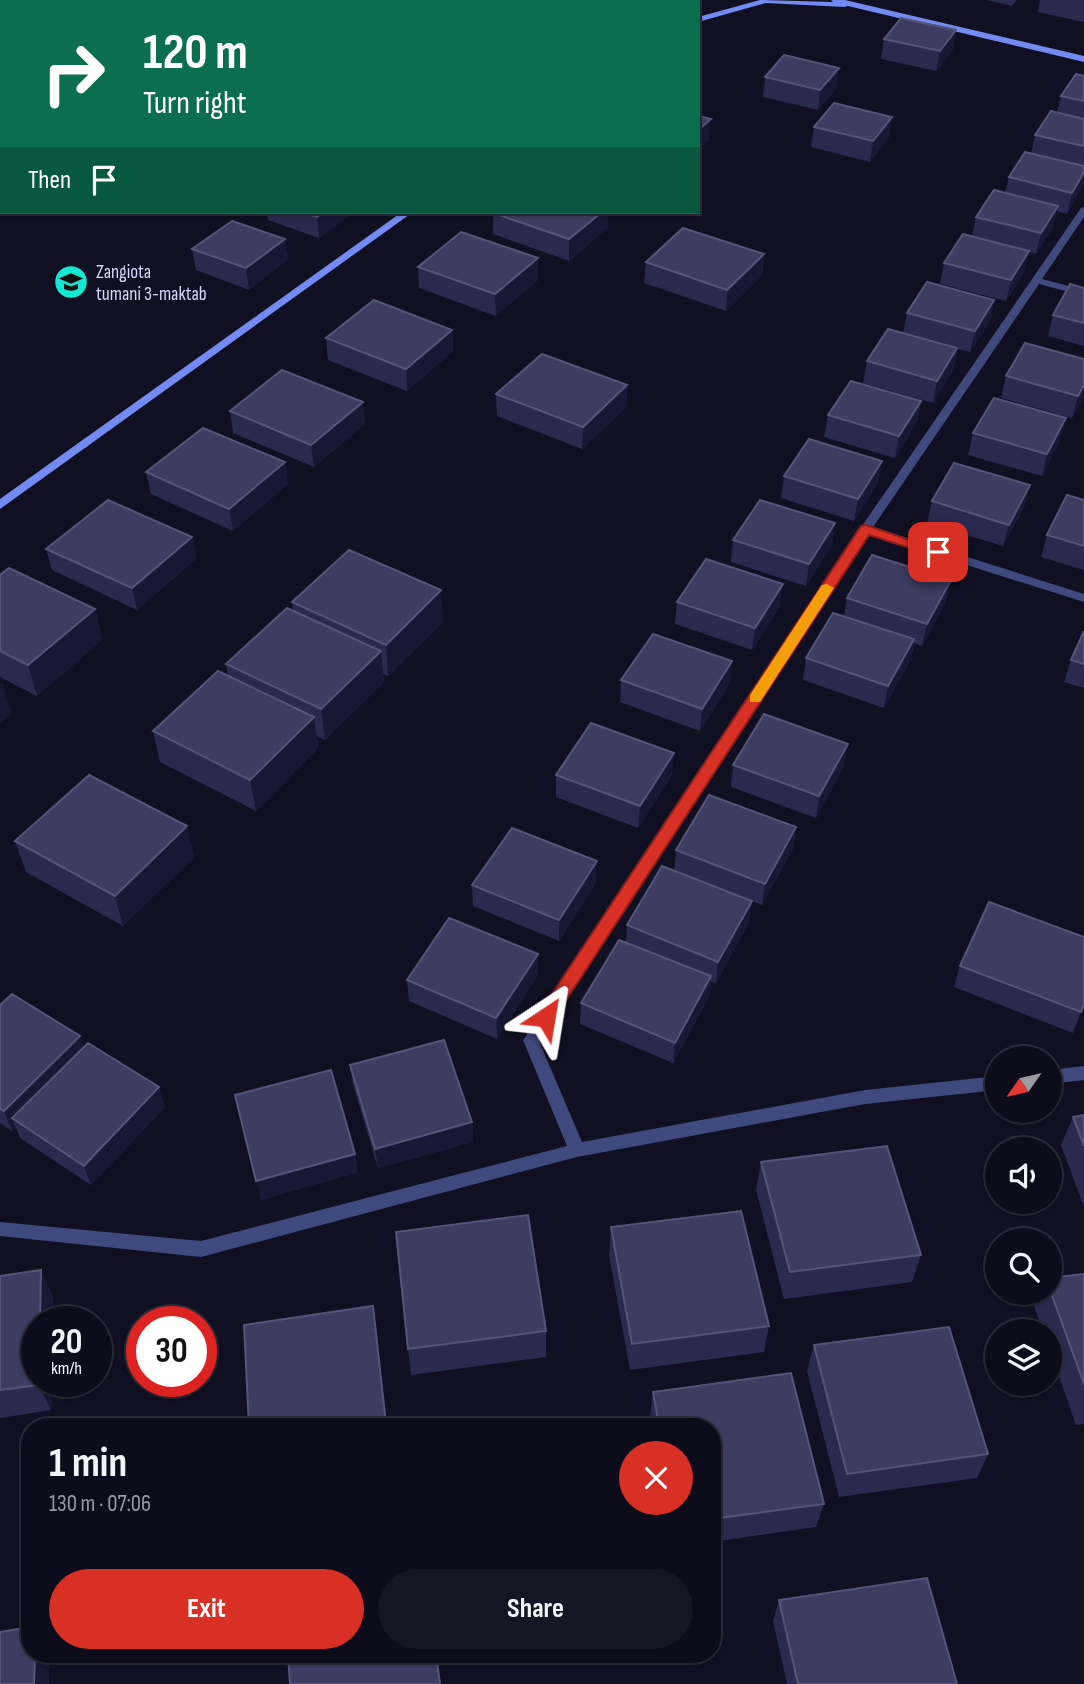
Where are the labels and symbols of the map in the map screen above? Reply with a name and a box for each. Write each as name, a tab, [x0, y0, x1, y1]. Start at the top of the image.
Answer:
place label: Zangiota tumani 3-maktab	[96, 261, 207, 306]
school or university icon: Zangiota tumani 3-maktab	[52, 263, 90, 301]
pin	[908, 522, 968, 582]
position arrow	[509, 980, 583, 1054]
north arrow	[985, 1046, 1062, 1124]
speed limit sign: 30	[126, 1306, 217, 1397]

